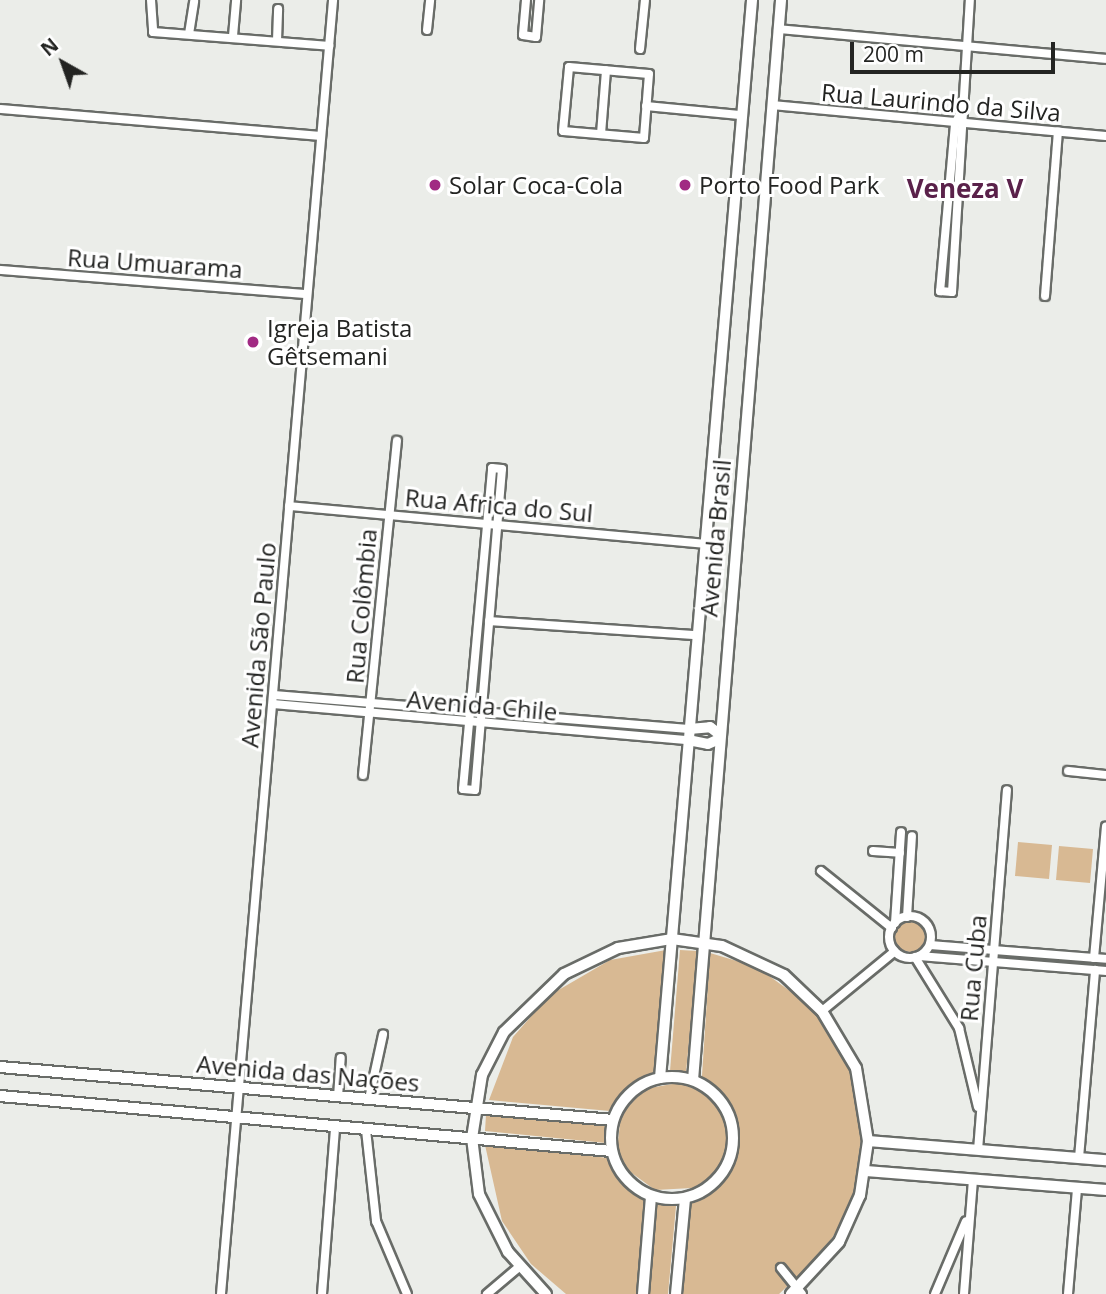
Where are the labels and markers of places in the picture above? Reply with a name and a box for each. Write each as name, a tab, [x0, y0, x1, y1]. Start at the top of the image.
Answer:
place label: Solar Coca-Cola	[449, 171, 623, 199]
place label: Porto Food Park	[699, 171, 879, 199]
marker: Solar Coca-Cola	[427, 177, 443, 193]
marker: Porto Food Park	[677, 177, 693, 193]
place label: Igreja Batista Gêtsemani	[267, 314, 412, 370]
marker: Igreja Batista Gêtsemani	[245, 334, 261, 350]

